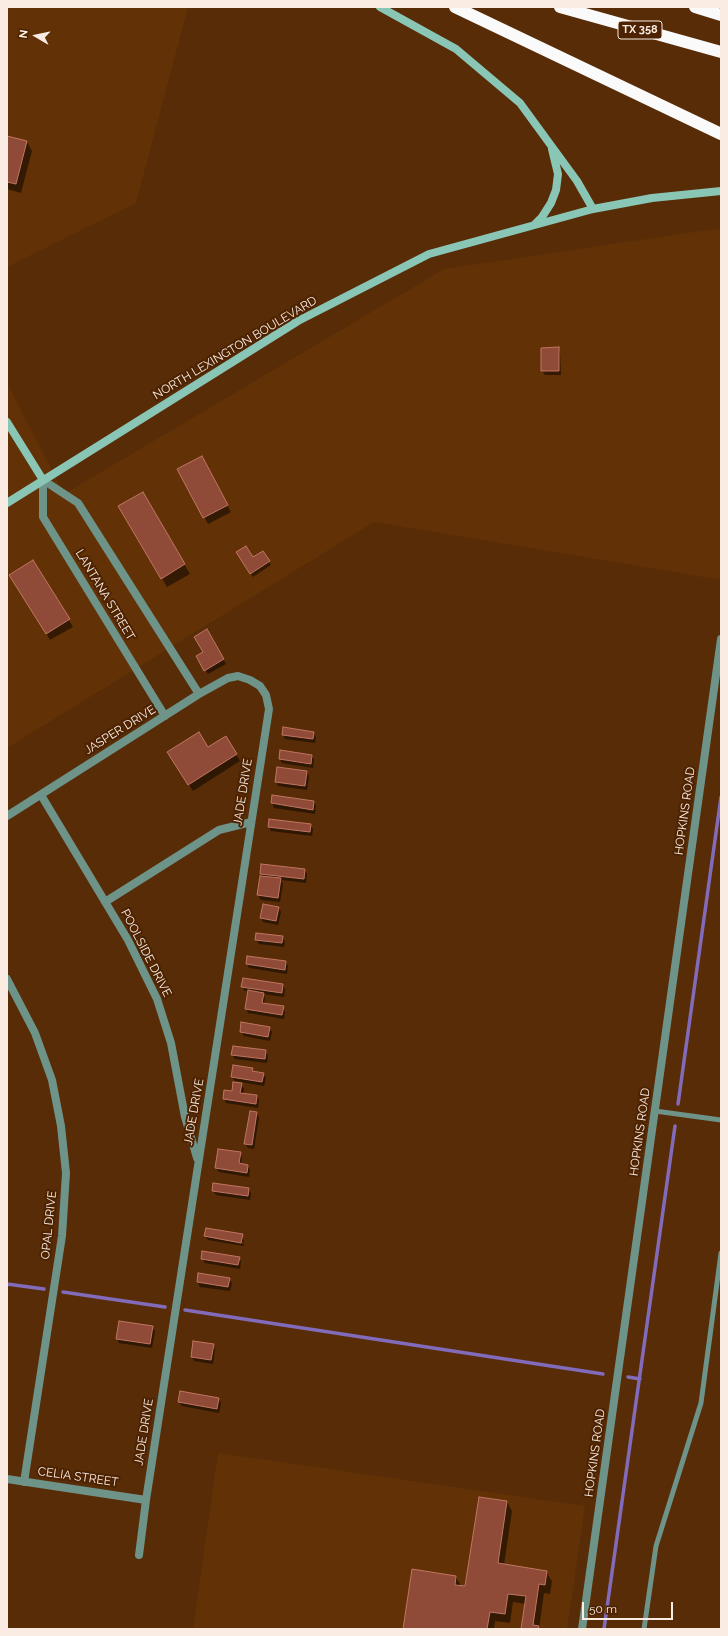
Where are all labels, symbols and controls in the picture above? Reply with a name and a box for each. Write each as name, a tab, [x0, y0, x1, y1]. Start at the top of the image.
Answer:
north arrow	[16, 16, 56, 56]
road number: TX 358	[618, 21, 662, 39]
text: N	[17, 29, 31, 39]
street label: NORTH LEXINGTON BOULEVARD	[150, 293, 320, 403]
street label: LANTANA STREET	[72, 547, 138, 643]
street label: JASPER DRIVE	[82, 702, 158, 758]
street label: JADE DRIVE	[231, 758, 255, 826]
street label: HOPKINS ROAD	[672, 766, 698, 856]
street label: POOLSIDE DRIVE	[118, 907, 174, 999]
street label: JADE DRIVE	[181, 1078, 207, 1146]
street label: HOPKINS ROAD	[627, 1087, 653, 1177]
street label: OPAL DRIVE	[38, 1190, 60, 1260]
street label: JADE DRIVE	[132, 1398, 156, 1466]
street label: HOPKINS ROAD	[582, 1408, 608, 1498]
street label: CELIA STREET	[37, 1464, 119, 1490]
scale bar	[584, 1594, 675, 1620]
text: 50 m	[589, 1602, 617, 1616]

